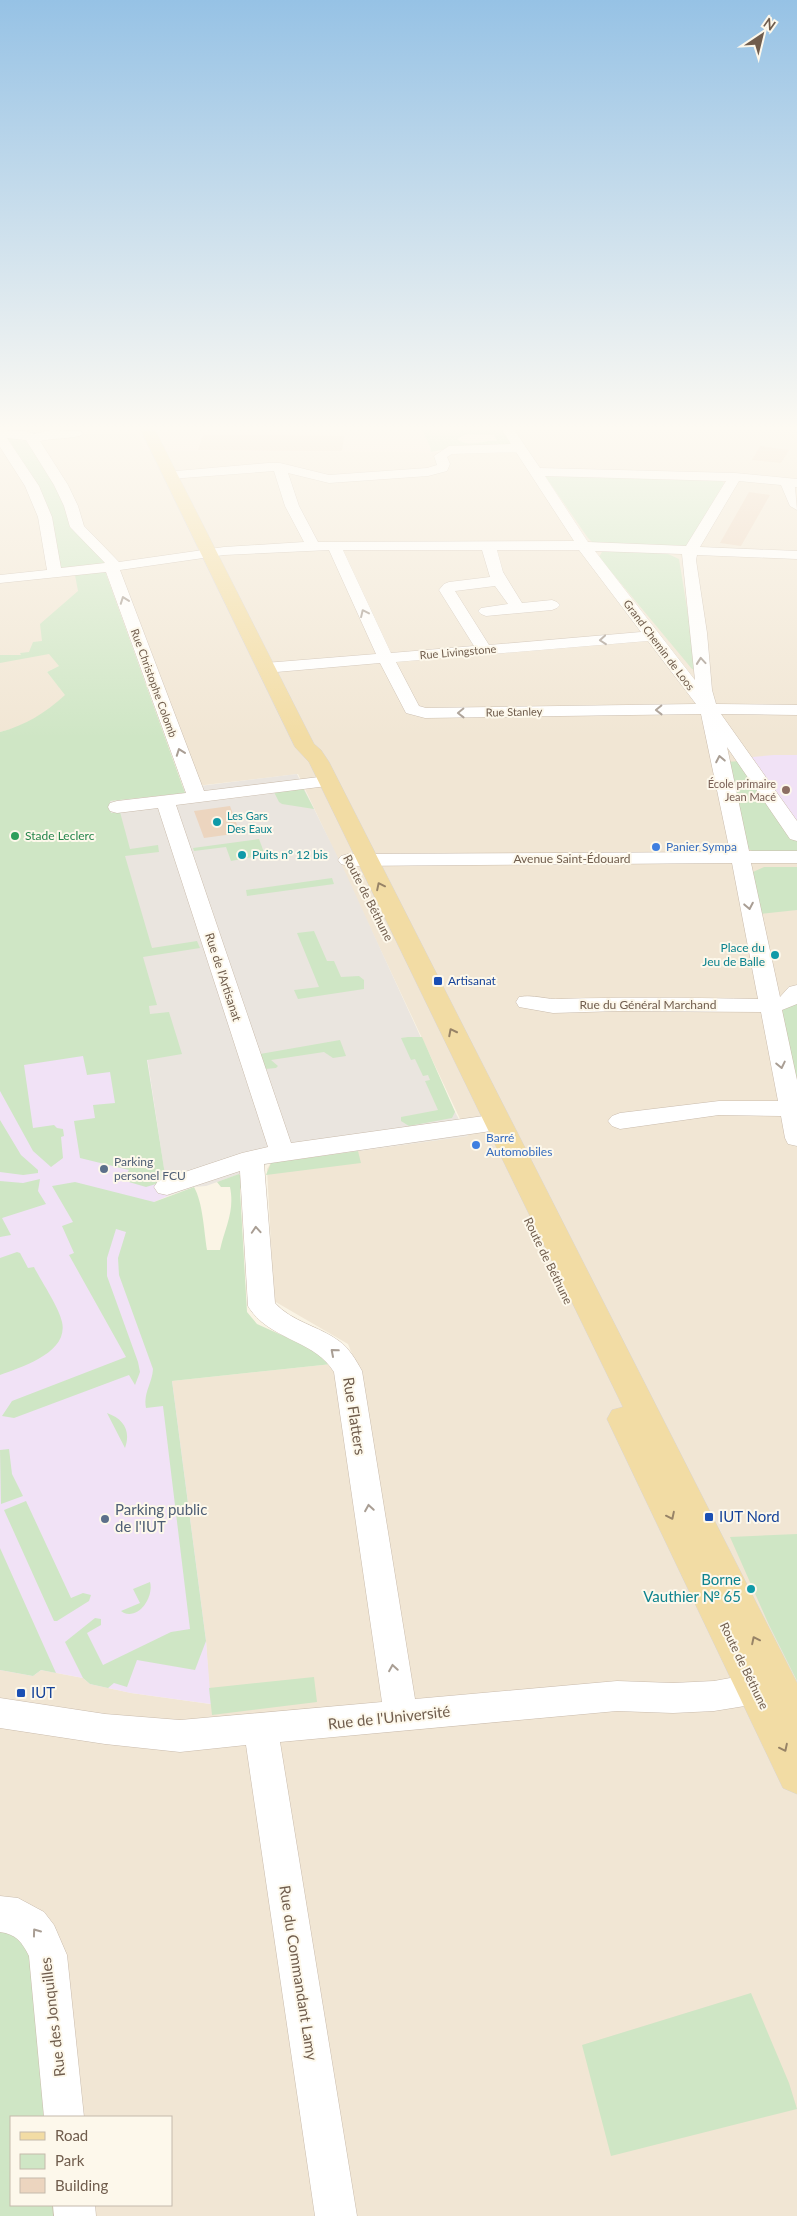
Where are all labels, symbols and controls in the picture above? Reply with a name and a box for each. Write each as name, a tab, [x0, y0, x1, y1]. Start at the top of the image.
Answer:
north arrow	[737, 10, 787, 60]
text: N	[760, 14, 779, 34]
one-way arrow	[120, 596, 130, 604]
street label: Grand Chemin de Loos	[621, 597, 698, 693]
one-way arrow	[360, 609, 371, 618]
street label: Rue Christophe Colomb	[129, 627, 180, 739]
one-way arrow	[599, 634, 607, 645]
street label: Rue Livingstone	[419, 642, 497, 661]
one-way arrow	[696, 657, 707, 665]
street label: Rue Stanley	[486, 705, 543, 718]
one-way arrow	[655, 705, 662, 715]
one-way arrow	[457, 708, 465, 718]
one-way arrow	[176, 748, 186, 757]
one-way arrow	[715, 754, 726, 763]
place label: École primaire Jean Macé	[708, 777, 776, 803]
marker: École primaire Jean Macé	[780, 784, 792, 796]
place label: Les Gars Des Eaux	[227, 809, 273, 835]
marker: Les Gars Des Eaux	[211, 816, 223, 828]
place label: Stade Leclerc	[25, 828, 95, 843]
marker: Stade Leclerc	[9, 830, 21, 842]
place label: Panier Sympa	[666, 839, 737, 854]
marker: Panier Sympa	[650, 841, 662, 853]
place label: Puits n° 12 bis	[252, 847, 328, 862]
marker: Puits n° 12 bis	[236, 849, 248, 861]
street label: Avenue Saint-Édouard	[513, 851, 631, 866]
street label: Route de Béthune	[340, 852, 397, 944]
one-way arrow	[376, 882, 386, 891]
one-way arrow	[743, 901, 754, 910]
street label: Rue de l'Artisanat	[202, 931, 245, 1024]
place label: Place du Jeu de Balle	[702, 940, 765, 969]
marker: Place du Jeu de Balle	[769, 949, 781, 961]
place label: Artisanat	[448, 973, 497, 988]
marker: Artisanat	[432, 975, 444, 987]
street label: Rue du Général Marchand	[580, 997, 716, 1012]
one-way arrow	[448, 1028, 458, 1037]
one-way arrow	[775, 1061, 786, 1070]
place label: Barré Automobiles	[486, 1130, 552, 1159]
marker: Barré Automobiles	[470, 1139, 482, 1151]
place label: Parking personel FCU	[114, 1154, 186, 1183]
marker: Parking personel FCU	[98, 1163, 110, 1175]
street label: Route de Béthune	[521, 1215, 576, 1307]
one-way arrow	[251, 1225, 262, 1233]
one-way arrow	[330, 1348, 339, 1357]
street label: Rue Flatters	[340, 1376, 370, 1456]
place label: Parking public de l'IUT	[115, 1500, 207, 1535]
one-way arrow	[364, 1503, 374, 1512]
place label: IUT Nord	[719, 1507, 780, 1525]
one-way arrow	[665, 1511, 675, 1520]
marker: IUT Nord	[703, 1511, 715, 1523]
marker: Parking public de l'IUT	[99, 1513, 111, 1525]
place label: Borne Vauthier № 65	[643, 1570, 741, 1605]
marker: Borne Vauthier № 65	[745, 1583, 757, 1595]
street label: Route de Béthune	[717, 1620, 772, 1712]
one-way arrow	[752, 1636, 762, 1645]
one-way arrow	[389, 1664, 399, 1673]
place label: IUT	[31, 1683, 55, 1701]
marker: IUT	[15, 1687, 27, 1699]
street label: Rue de l'Université	[327, 1702, 451, 1732]
one-way arrow	[778, 1743, 788, 1752]
street label: Rue du Commandant Lamy	[276, 1884, 322, 2062]
one-way arrow	[33, 1928, 42, 1938]
street label: Rue des Jonquilles	[36, 1956, 68, 2078]
legend	[10, 2116, 172, 2206]
text: Road	[55, 2126, 88, 2144]
text: Park	[55, 2151, 85, 2169]
text: Building	[55, 2176, 108, 2194]

